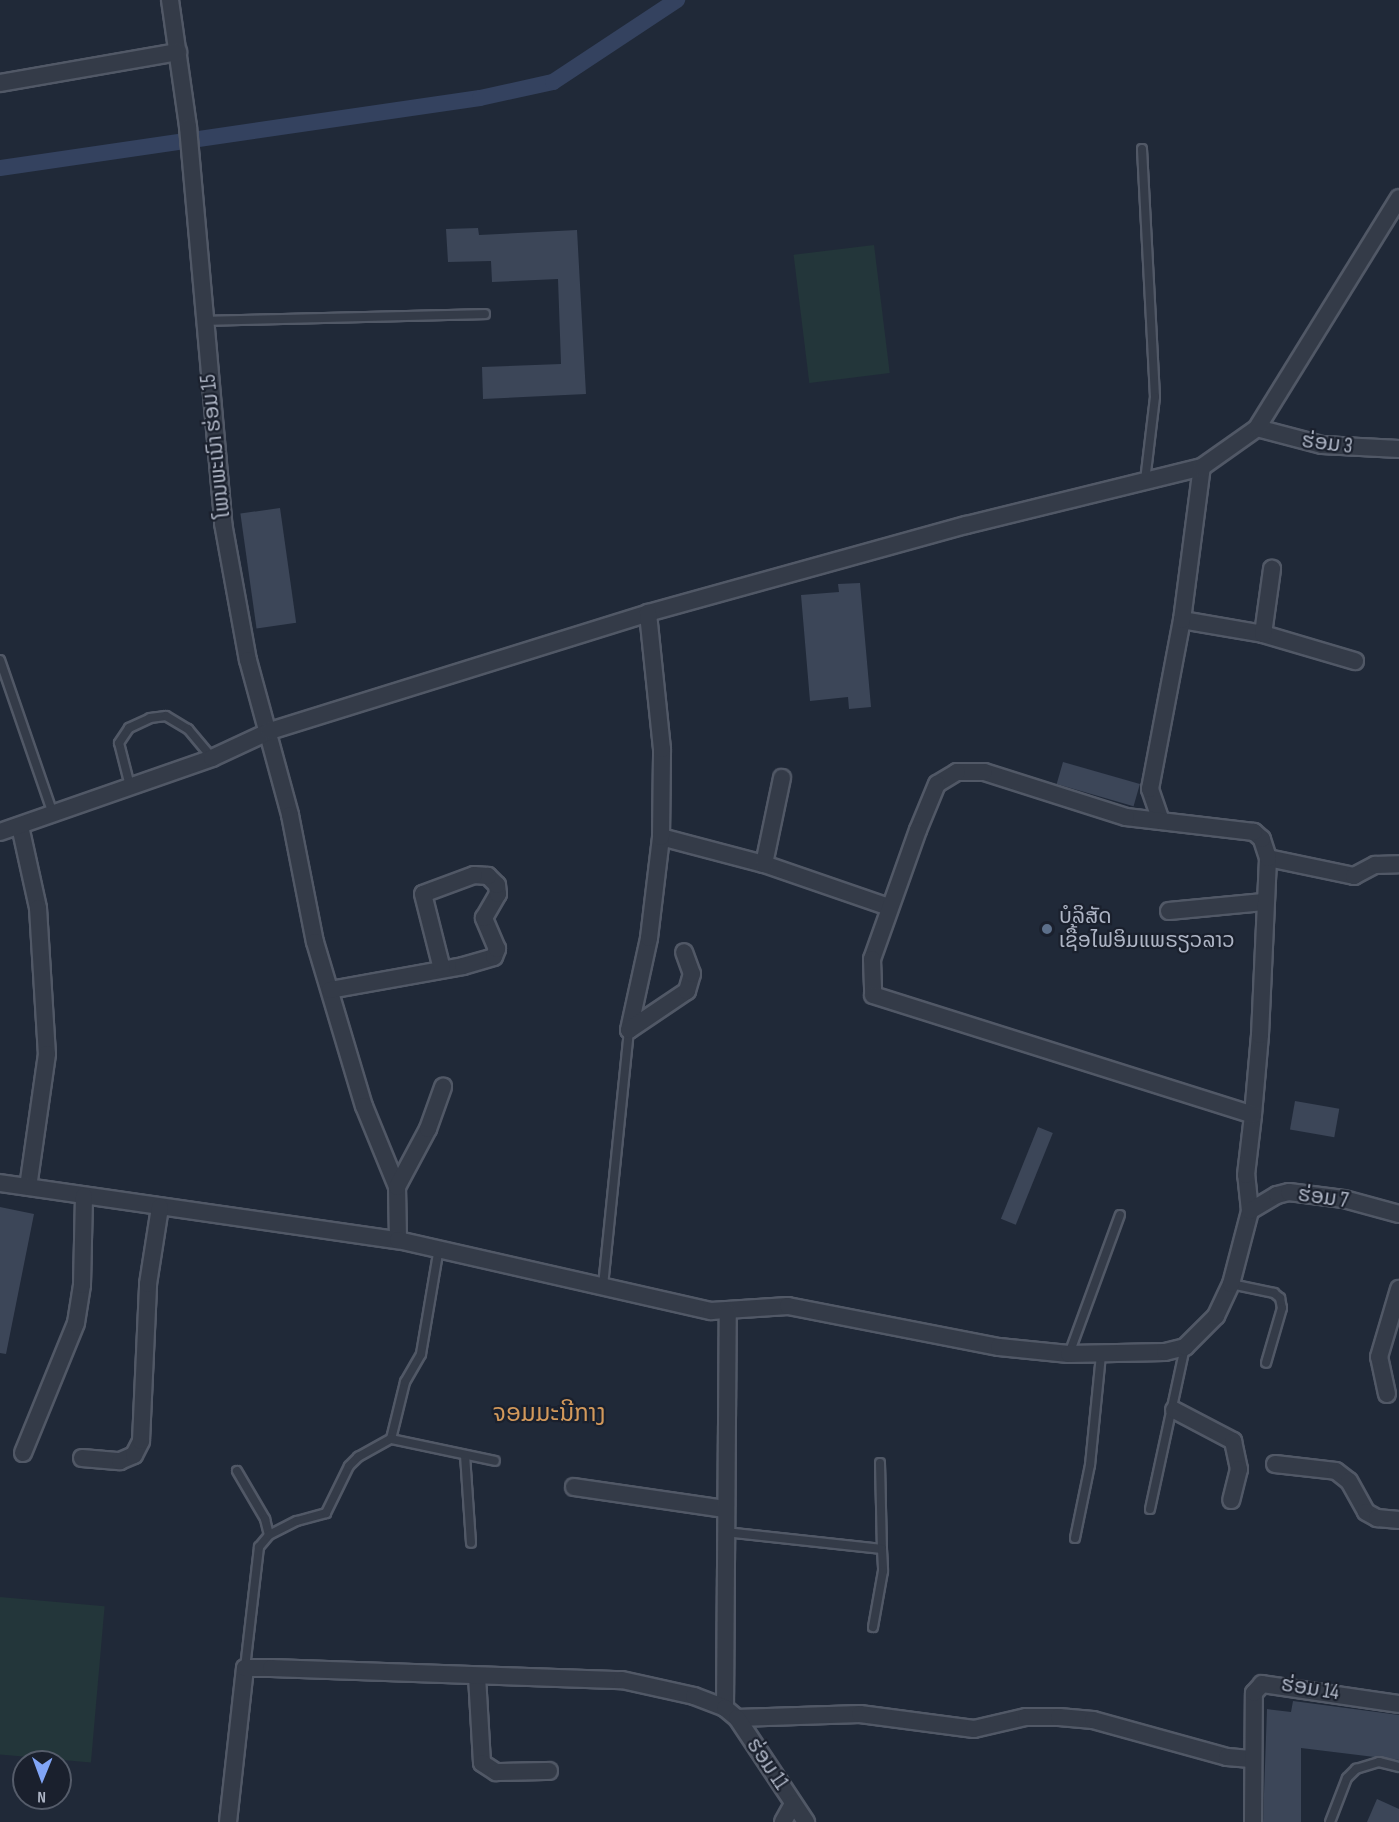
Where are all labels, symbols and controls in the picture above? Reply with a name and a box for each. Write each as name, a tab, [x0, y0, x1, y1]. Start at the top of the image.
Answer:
street label: ໂພນພະເນົາ ຮ່ອມ 15	[196, 373, 236, 519]
street label: ຮ່ອມ 3	[1300, 428, 1354, 460]
place label: ບໍລິສັດ ເຊື້ອໄຟອິມແພຣຽວລາວ	[1059, 904, 1235, 954]
marker: ບໍລິສັດ ເຊື້ອໄຟອິມແພຣຽວລາວ	[1040, 922, 1054, 936]
street label: ຮ່ອມ 7	[1296, 1182, 1350, 1214]
district label: ຈອມມະນີກາງ	[493, 1400, 605, 1428]
street label: ຮ່ອມ 14	[1279, 1672, 1341, 1706]
street label: ຮ່ອມ 11	[741, 1733, 793, 1795]
north arrow	[12, 1750, 72, 1810]
text: N	[37, 1787, 46, 1806]

